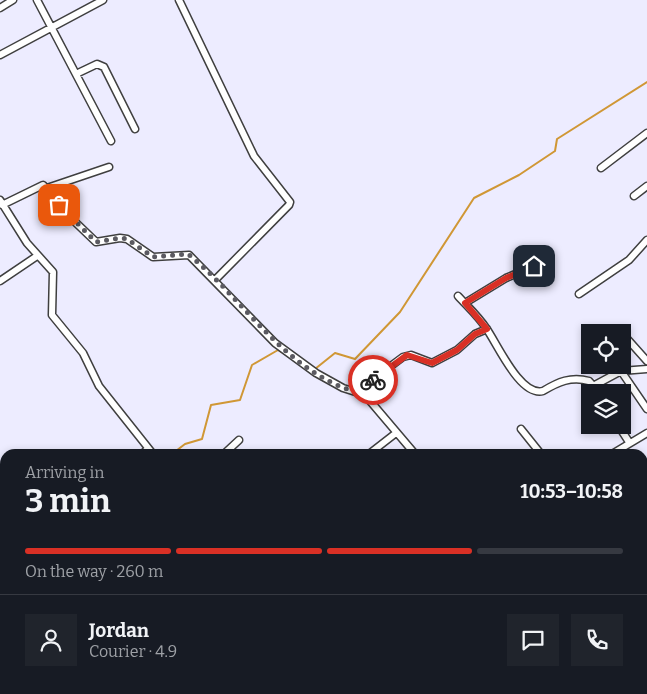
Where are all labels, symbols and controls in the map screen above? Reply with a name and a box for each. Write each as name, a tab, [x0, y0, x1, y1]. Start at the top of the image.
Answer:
pin	[38, 184, 80, 226]
icon: bag	[45, 191, 73, 219]
pin	[513, 245, 555, 287]
icon: home	[520, 252, 548, 280]
map controls	[581, 324, 631, 434]
button: locate	[581, 324, 631, 374]
courier	[348, 355, 398, 405]
icon: bike	[359, 366, 387, 394]
button: layers	[581, 384, 631, 434]
text: Arriving in	[25, 463, 104, 482]
text: 10:53–10:58	[520, 480, 623, 503]
text: 3 min	[25, 482, 111, 520]
text: On the way · 260 m	[25, 562, 163, 581]
button: person	[25, 614, 77, 666]
button: chat	[507, 614, 559, 666]
button: phone	[571, 614, 623, 666]
text: Jordan	[89, 619, 149, 642]
text: Courier · 4.9	[89, 642, 177, 661]

